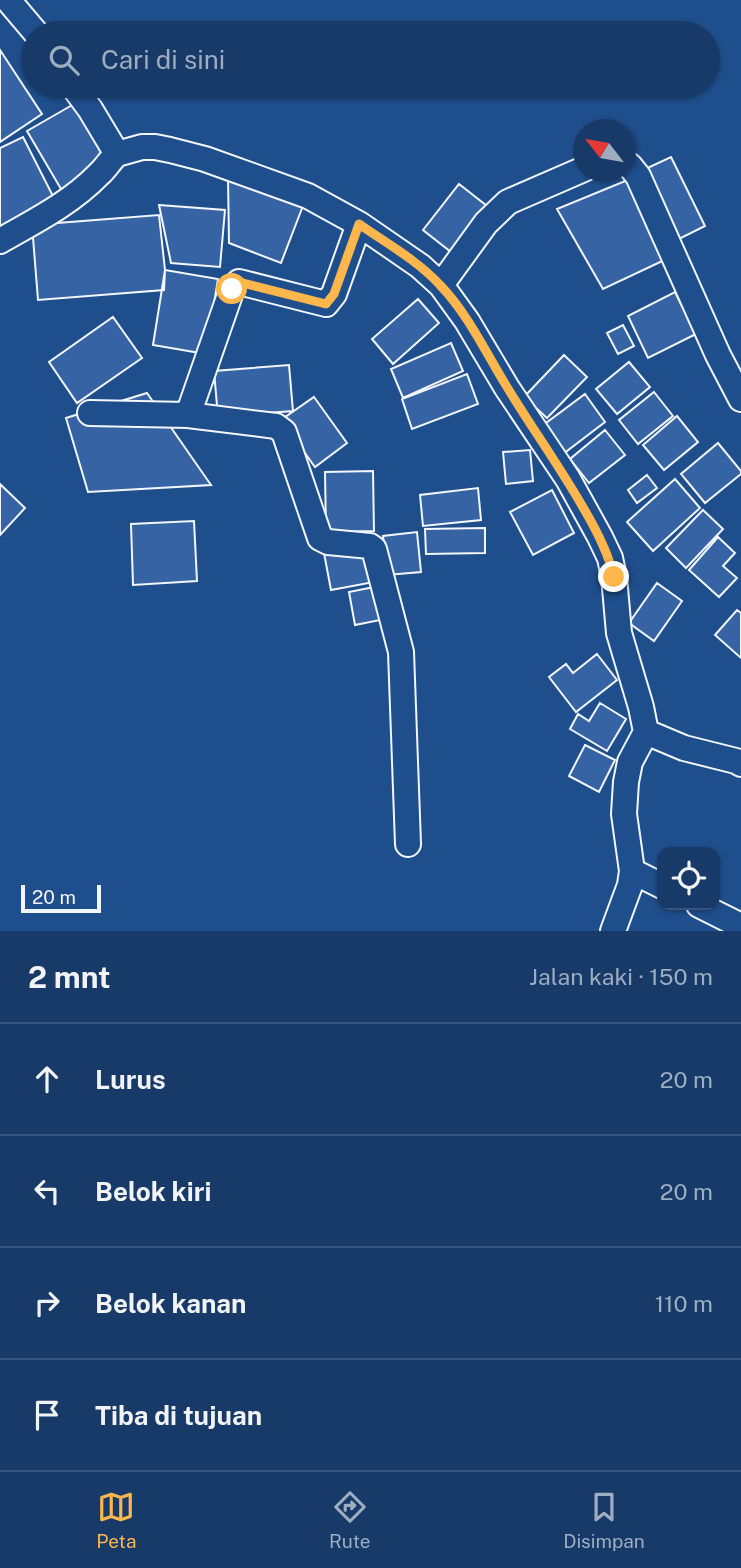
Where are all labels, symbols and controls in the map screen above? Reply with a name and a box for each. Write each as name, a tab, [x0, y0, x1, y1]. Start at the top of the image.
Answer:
search box	[21, 21, 720, 98]
icon: search	[45, 41, 83, 79]
text: Cari di sini	[101, 44, 225, 75]
north arrow	[573, 119, 636, 182]
route start	[216, 273, 247, 304]
route end	[598, 561, 629, 592]
map controls	[657, 847, 720, 910]
button: locate	[657, 847, 720, 910]
scale bar	[21, 882, 102, 914]
text: 20 m	[32, 886, 76, 908]
text: 2 mnt	[28, 959, 110, 995]
text: Jalan kaki · 150 m	[529, 963, 713, 990]
icon: ahead	[28, 1060, 66, 1098]
text: Lurus	[95, 1064, 166, 1095]
text: 20 m	[660, 1066, 713, 1093]
icon: left	[28, 1172, 66, 1210]
text: Belok kiri	[95, 1176, 211, 1207]
text: 20 m	[660, 1178, 713, 1205]
icon: right	[28, 1284, 66, 1322]
text: Belok kanan	[95, 1288, 246, 1319]
text: 110 m	[655, 1290, 713, 1317]
icon: arrive	[28, 1396, 66, 1434]
text: Tiba di tujuan	[95, 1400, 262, 1431]
tab: Peta	[96, 1488, 136, 1552]
tab: Rute	[329, 1488, 371, 1552]
tab: Disimpan	[563, 1488, 645, 1552]

